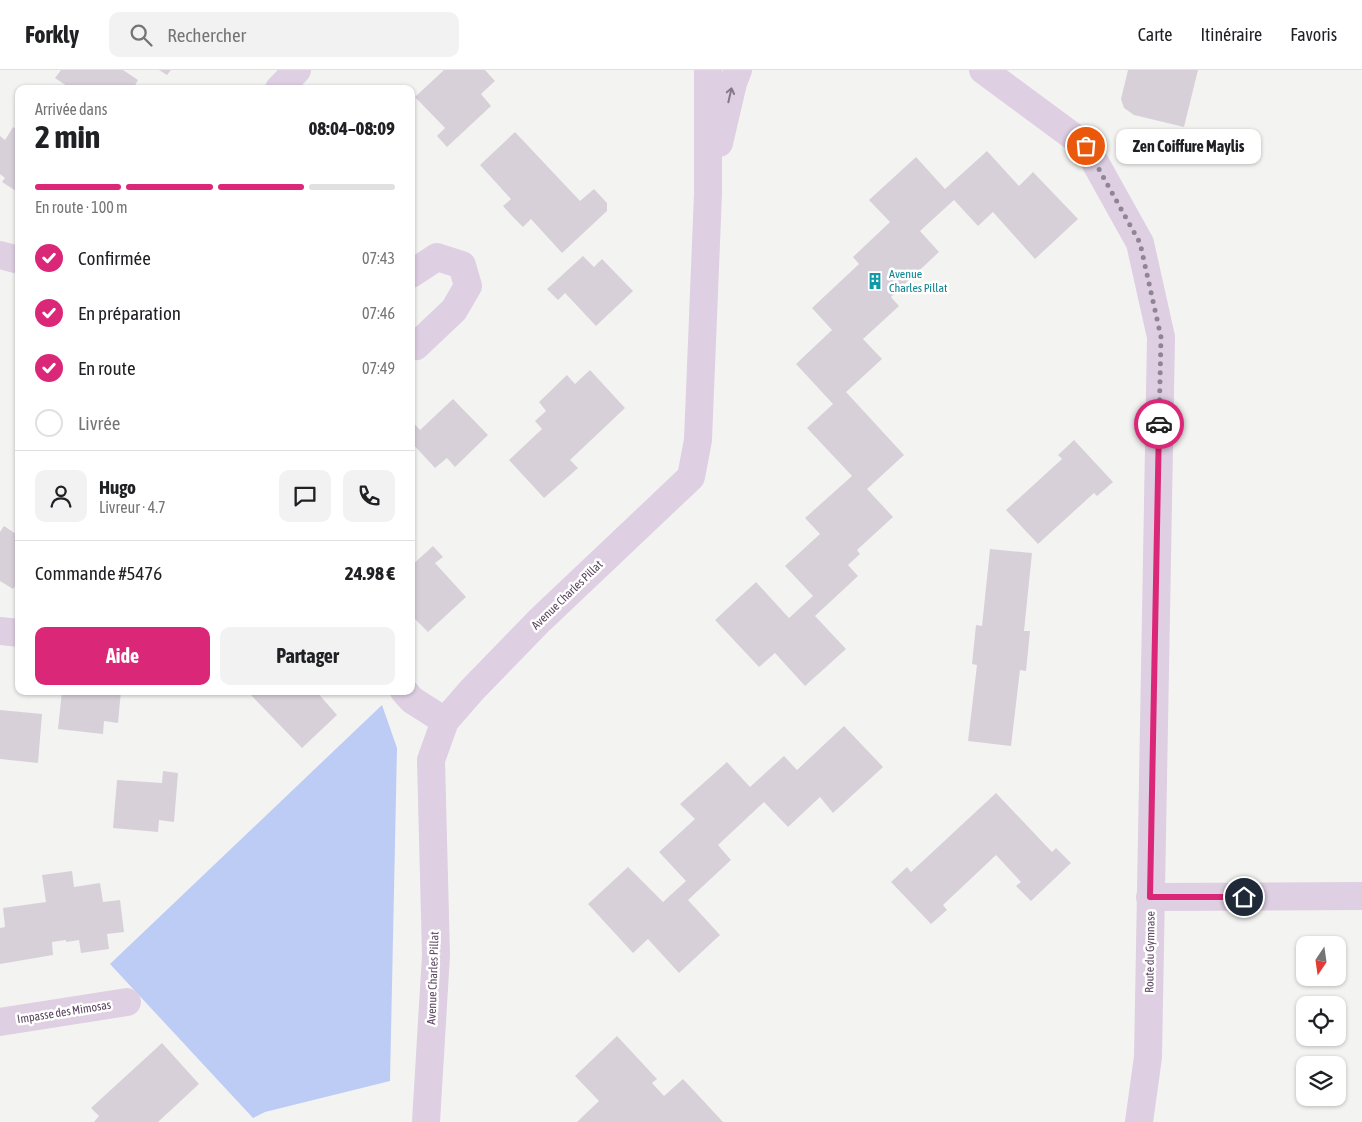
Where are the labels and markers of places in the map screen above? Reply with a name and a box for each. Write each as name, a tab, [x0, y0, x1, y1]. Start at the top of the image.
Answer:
pin	[1065, 125, 1107, 167]
callout: Zen Coiffure Maylis	[1116, 128, 1261, 164]
place label: Avenue Charles Pillat	[889, 267, 948, 295]
building icon: Avenue Charles Pillat	[865, 271, 885, 291]
pin	[1223, 876, 1265, 918]

